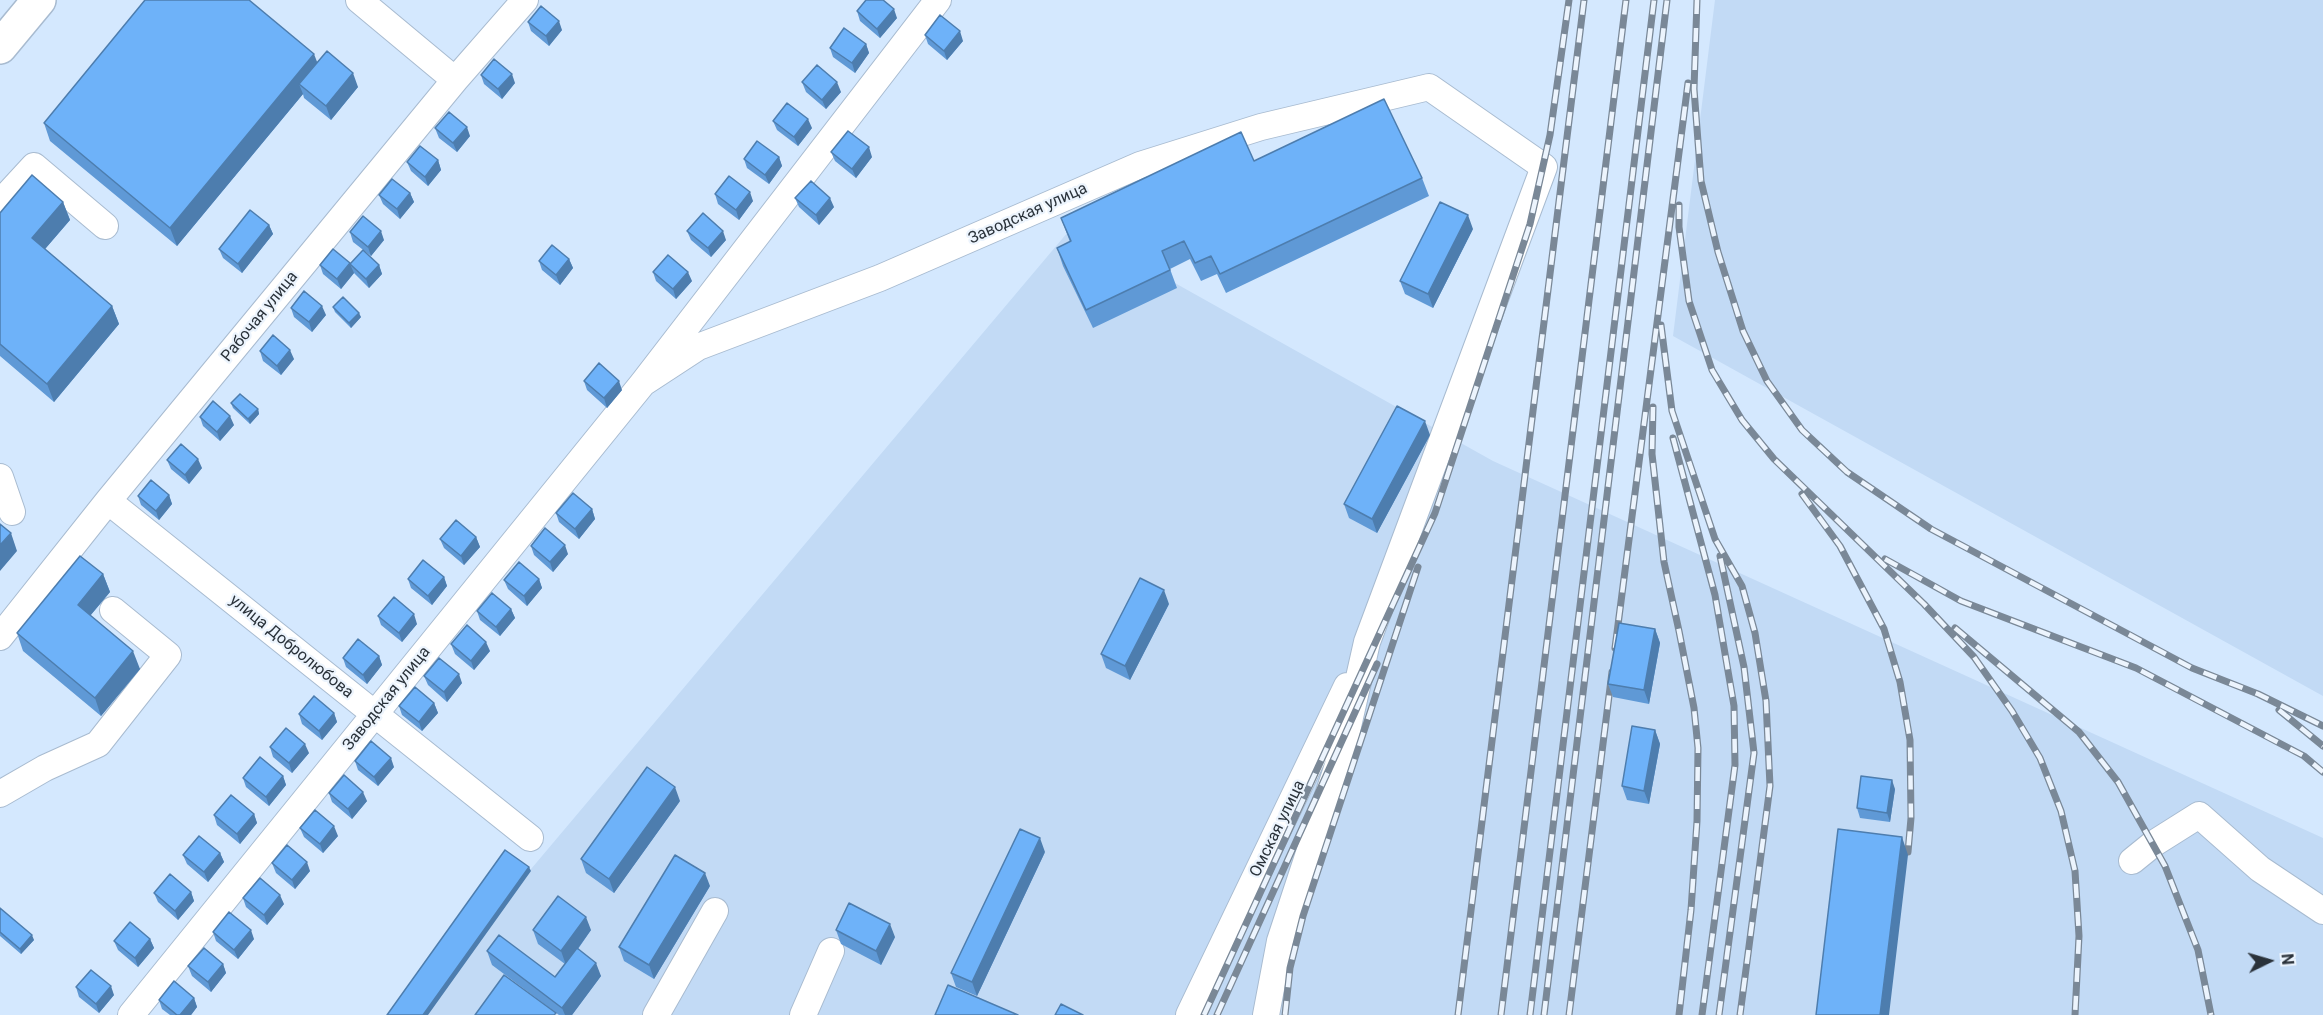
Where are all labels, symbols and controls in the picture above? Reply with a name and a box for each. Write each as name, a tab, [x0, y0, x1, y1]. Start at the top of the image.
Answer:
street label: Заводская улица	[966, 179, 1090, 249]
street label: Рабочая улица	[218, 268, 302, 366]
street label: улица Добролюбова	[225, 591, 357, 703]
street label: Заводская улица	[339, 643, 435, 755]
street label: Омская улица	[1246, 777, 1310, 881]
north arrow	[2239, 931, 2299, 991]
text: N	[2277, 953, 2297, 966]

